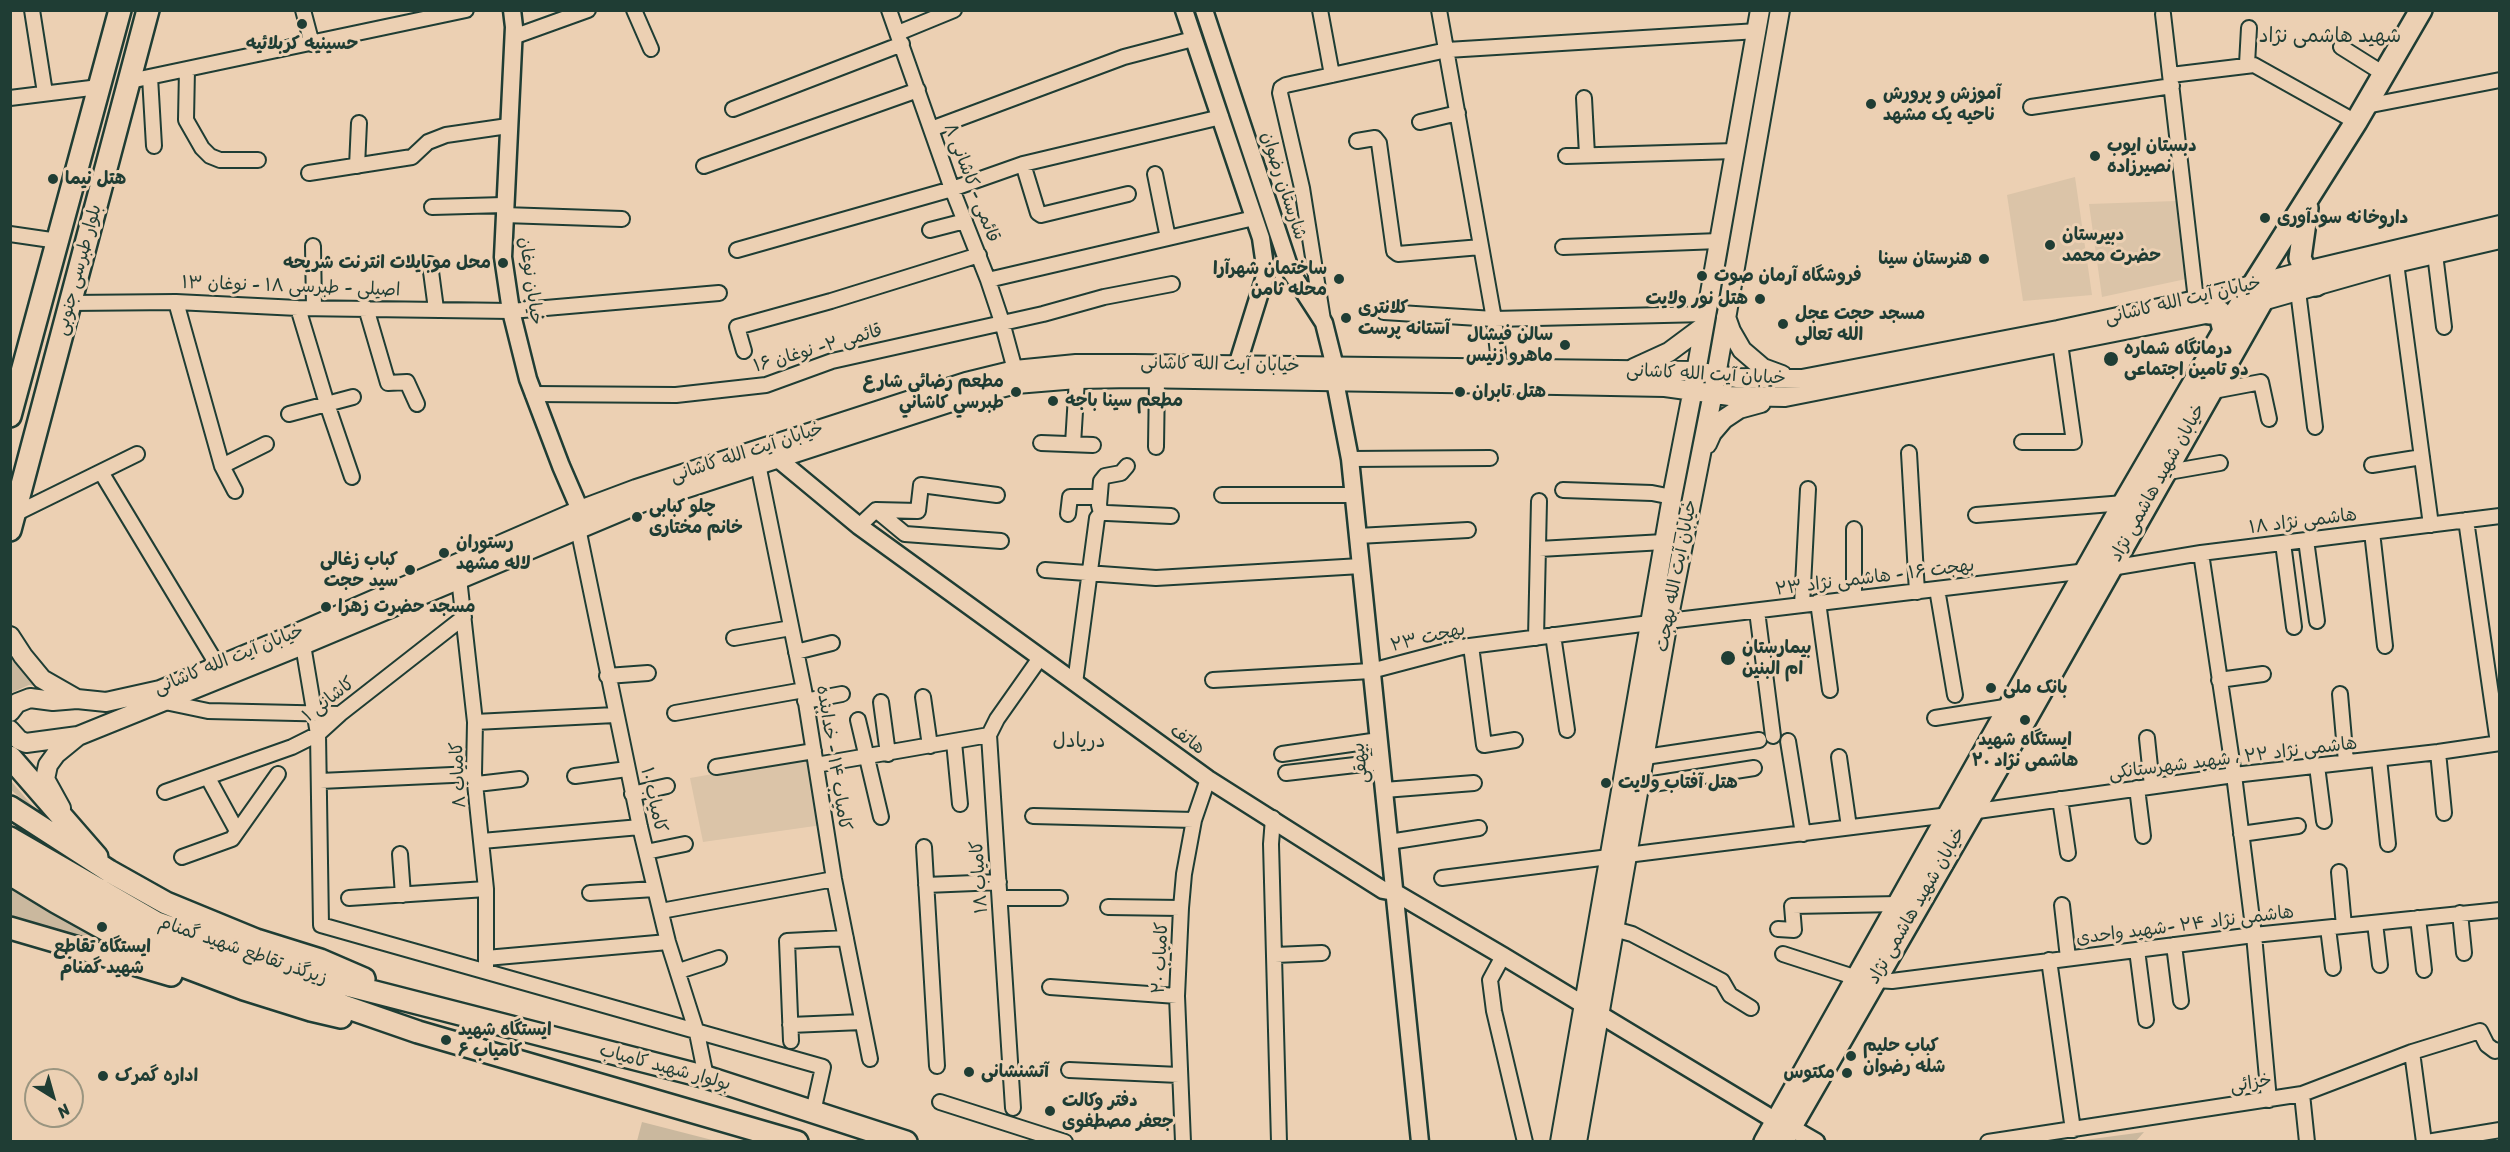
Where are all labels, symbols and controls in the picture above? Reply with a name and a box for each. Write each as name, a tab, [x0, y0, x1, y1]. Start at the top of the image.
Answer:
marker: حسینیه کربلائیه	[295, 17, 309, 31]
district label: شهید هاشمی نژاد	[2259, 25, 2401, 49]
place label: حسینیه کربلائیه	[246, 33, 358, 55]
place label: آموزش و پرورش ناحیه یک مشهد	[1883, 83, 2001, 125]
marker: آموزش و پرورش ناحیه یک مشهد	[1864, 97, 1878, 111]
street label: قائمی - کاشانی ۸	[938, 121, 1004, 245]
street label: شارستان رضوان	[1255, 129, 1311, 243]
place label: دبستان ایوب نصیرزاده	[2107, 135, 2197, 178]
marker: دبستان ایوب نصیرزاده	[2088, 149, 2102, 163]
place label: هتل نیما	[65, 168, 126, 190]
marker: هتل نیما	[46, 172, 60, 186]
street label: بلوار طبرسی جنوبی	[51, 202, 107, 338]
place label: داروخانه سودآوری	[2277, 207, 2408, 229]
marker: داروخانه سودآوری	[2258, 211, 2272, 225]
place label: دبیرستان حضرت محمد	[2062, 224, 2161, 266]
street label: خیابان نوغان	[513, 236, 547, 326]
marker: دبیرستان حضرت محمد	[2043, 238, 2057, 252]
place label: هنرستان سینا	[1878, 248, 1972, 270]
place label: محل موبايلات انترنت شريحه	[283, 252, 491, 274]
marker: هنرستان سینا	[1977, 252, 1991, 266]
marker: محل موبايلات انترنت شريحه	[496, 256, 510, 270]
place label: ساختمان شهرآرا محله ثامن	[1213, 258, 1327, 300]
place label: فروشگاه آرمان صوت	[1714, 265, 1862, 287]
marker: فروشگاه آرمان صوت	[1695, 269, 1709, 283]
street label: اصیلی - طبرسی ۱۸ - نوغان ۱۳	[181, 272, 401, 302]
marker: ساختمان شهرآرا محله ثامن	[1332, 272, 1346, 286]
street label: خیابان آیت الله کاشانی	[2103, 273, 2263, 329]
place label: هتل نور ولایت	[1645, 288, 1748, 310]
marker: هتل نور ولایت	[1753, 292, 1767, 306]
place label: کلانتری آستانه پرست	[1358, 297, 1450, 340]
place label: مسجد حجت عجل الله تعالی	[1795, 303, 1925, 346]
marker: کلانتری آستانه پرست	[1339, 311, 1353, 325]
marker: مسجد حجت عجل الله تعالی	[1776, 317, 1790, 331]
street label: قائمی ۲- نوغان ۱۶	[751, 320, 885, 378]
place label: سالن فیشال ماهرو زنیس	[1466, 324, 1553, 366]
marker: سالن فیشال ماهرو زنیس	[1558, 338, 1572, 352]
place label: درمانگاه شماره دو تامین اجتماعی	[2124, 338, 2249, 380]
marker: درمانگاه شماره دو تامین اجتماعی	[2102, 350, 2120, 368]
street label: خیابان آیت الله کاشانی	[1140, 353, 1300, 377]
street label: خیابان آیت الله کاشانی	[1626, 360, 1786, 390]
place label: مطعم رضائي شارع طبرسي كاشاني	[863, 371, 1004, 413]
place label: هتل تابران	[1472, 381, 1546, 403]
marker: مطعم رضائي شارع طبرسي كاشاني	[1009, 385, 1023, 399]
marker: هتل تابران	[1453, 385, 1467, 399]
place label: مطعم سينا باجه	[1065, 390, 1183, 412]
marker: مطعم سينا باجه	[1046, 394, 1060, 408]
street label: خیابان شهید هاشمی نژاد	[2106, 400, 2210, 566]
street label: خیابان آیت الله کاشانی	[668, 418, 826, 488]
place label: چلو کبابی خانم مختاری	[649, 496, 743, 538]
street label: خیابان آیت الله بهجت	[1652, 498, 1702, 654]
street label: هاشمی نژاد ۱۸	[2248, 505, 2358, 539]
marker: چلو کبابی خانم مختاری	[630, 510, 644, 524]
place label: رستوران لاله مشهد	[456, 532, 531, 574]
marker: رستوران لاله مشهد	[437, 546, 451, 560]
place label: کباب زغالی سید حجت	[320, 549, 398, 592]
street label: بهجت ۱۶ - هاشمی نژاد ۲۳	[1774, 555, 1976, 601]
marker: کباب زغالی سید حجت	[403, 563, 417, 577]
place label: مسجد حضرت زهرا	[338, 596, 475, 618]
marker: مسجد حضرت زهرا	[319, 600, 333, 614]
street label: بهجت ۲۳	[1389, 619, 1467, 657]
street label: خیابان آیت الله کاشانی	[151, 620, 307, 700]
place label: بیمارستان ام البنین	[1742, 637, 1811, 680]
marker: بیمارستان ام البنین	[1719, 649, 1737, 667]
street label: کاشانی ۱	[299, 673, 359, 727]
place label: بانک ملی	[2003, 677, 2067, 699]
marker: بانک ملی	[1984, 681, 1998, 695]
street label: کامیاب ۱۴ - خدابنده	[811, 684, 855, 832]
marker: ایستگاه شهید هاشمی نژاد ۲۰	[2018, 713, 2032, 727]
street label: هاتف	[1165, 720, 1209, 760]
place label: ایستگاه شهید هاشمی نژاد ۲۰	[1972, 729, 2078, 771]
district label: دریادل	[1053, 730, 1105, 754]
street label: هاشمی نژاد ۲۲ ، شهید شهرستانکی	[2108, 733, 2358, 785]
street label: کامیاب ۸	[446, 741, 472, 809]
street label: بیهقی	[1348, 741, 1374, 785]
street label: کامیاب ۱۰	[635, 765, 671, 835]
place label: هتل آفتاب ولایت	[1618, 772, 1738, 794]
marker: هتل آفتاب ولایت	[1599, 776, 1613, 790]
street label: خیابان شهید هاشمی نژاد	[1863, 824, 1971, 988]
street label: کامیاب ۱۸	[967, 840, 993, 914]
street label: هاشمی نژاد ۲۴ -شهید واحدی	[2075, 902, 2295, 950]
street label: زیرگذر تقاطع شهید گمنام	[156, 912, 330, 990]
marker: ایستگاه تقاطع شهید گمنام	[95, 920, 109, 934]
street label: کامیاب ۲۰	[1148, 921, 1174, 995]
place label: ایستگاه تقاطع شهید گمنام	[53, 936, 151, 978]
place label: ایستگاه شهید کامیاب ۶	[458, 1019, 552, 1062]
marker: ایستگاه شهید کامیاب ۶	[439, 1033, 453, 1047]
place label: کباب حلیم شله رضوان	[1863, 1035, 1945, 1078]
street label: بولوار شهید کامیاب	[597, 1040, 733, 1096]
marker: کباب حلیم شله رضوان	[1844, 1049, 1858, 1063]
place label: آتشنشانی	[981, 1061, 1049, 1083]
place label: مکتوس	[1784, 1062, 1835, 1084]
place label: اداره گمرک	[115, 1065, 198, 1087]
marker: آتشنشانی	[962, 1065, 976, 1079]
marker: مکتوس	[1840, 1066, 1854, 1080]
north arrow	[24, 1068, 84, 1128]
marker: اداره گمرک	[96, 1069, 110, 1083]
street label: خزائی	[2229, 1070, 2273, 1098]
place label: دفتر وکالت جعفر مصطفوی	[1062, 1090, 1174, 1132]
text: N	[51, 1096, 77, 1126]
marker: دفتر وکالت جعفر مصطفوی	[1043, 1104, 1057, 1118]

